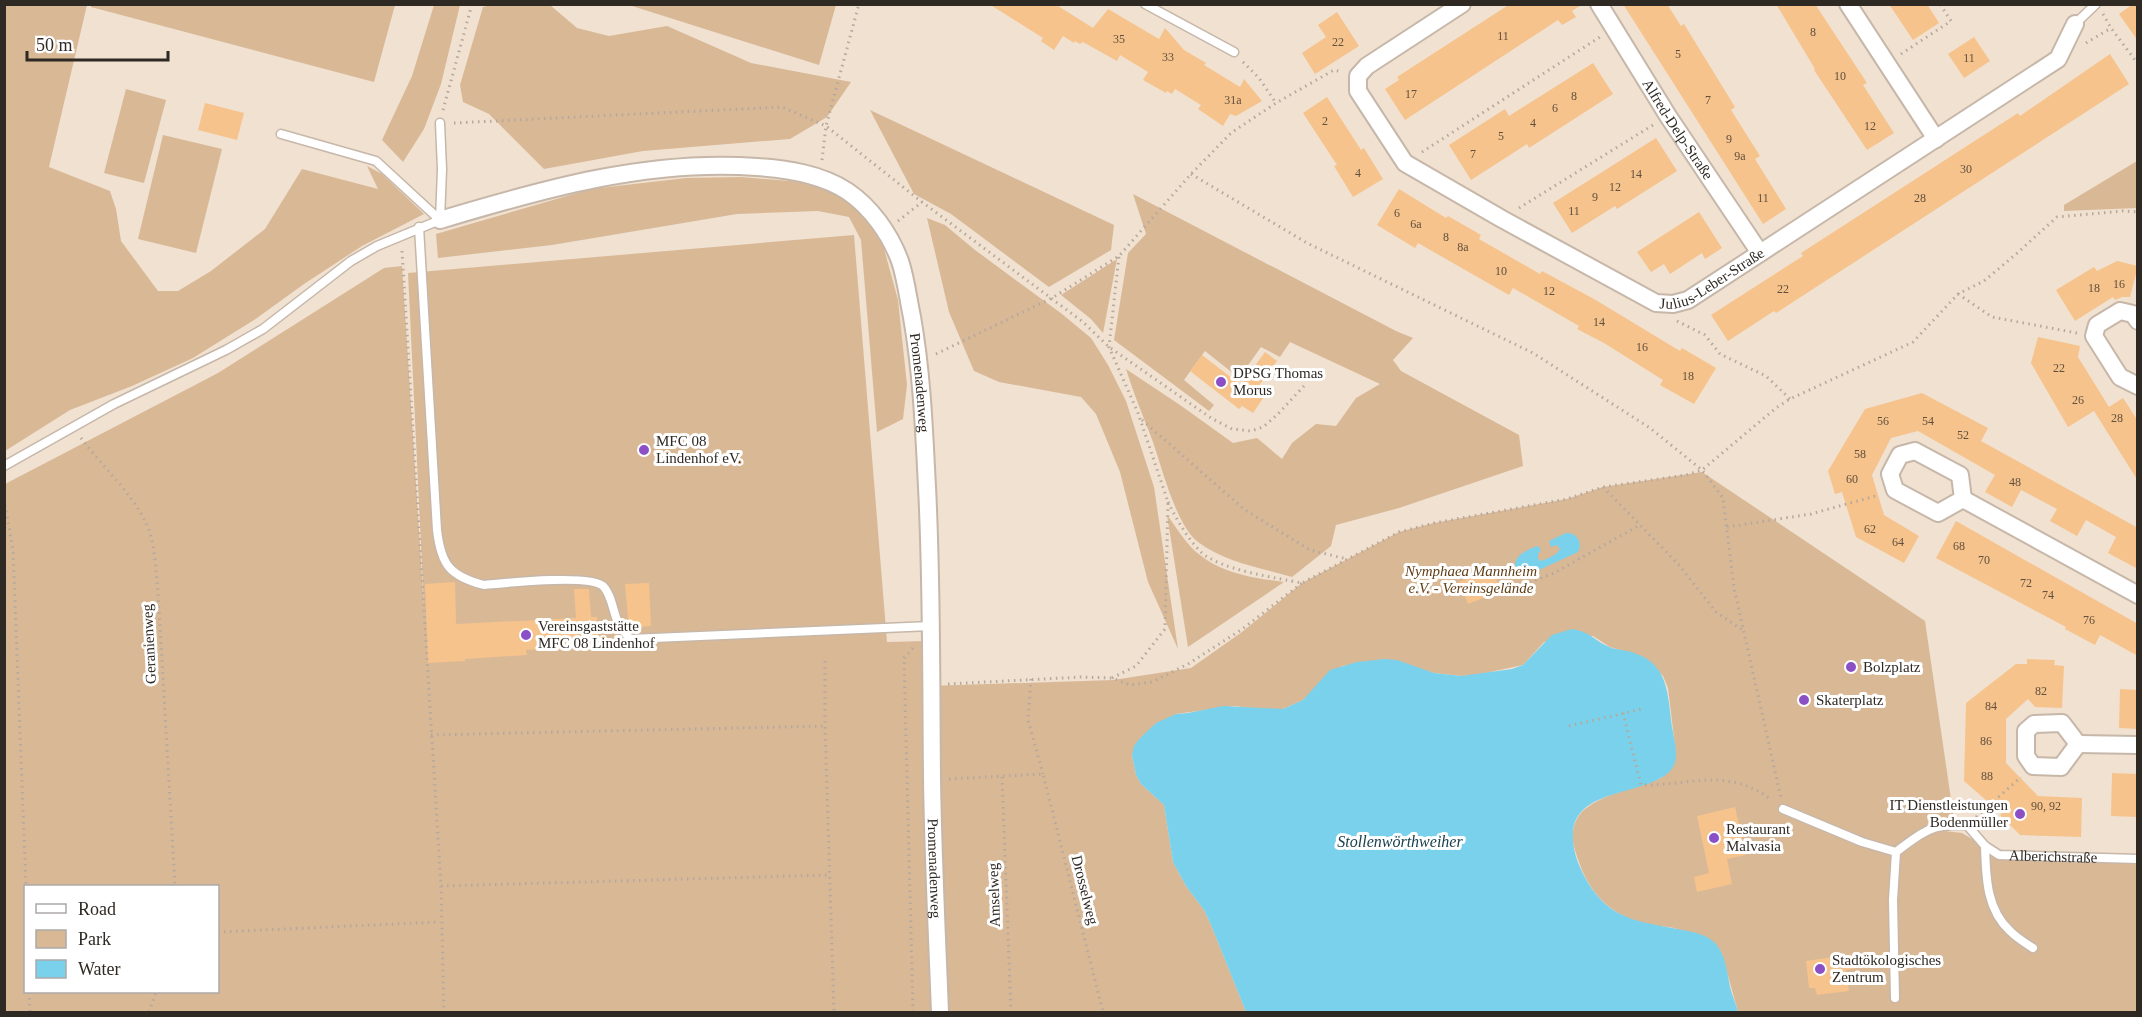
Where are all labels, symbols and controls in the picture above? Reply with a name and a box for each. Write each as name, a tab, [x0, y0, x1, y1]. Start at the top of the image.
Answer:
scale bar	[27, 24, 168, 62]
house number: 8	[1810, 25, 1816, 39]
house number: 11	[1497, 29, 1509, 43]
house number: 35	[1113, 32, 1125, 46]
text: 50 m	[36, 35, 73, 55]
house number: 22	[1332, 35, 1344, 49]
house number: 5	[1675, 47, 1681, 61]
house number: 33	[1162, 50, 1174, 64]
house number: 11	[1963, 51, 1975, 65]
house number: 10	[1834, 69, 1846, 83]
street label: Alfred-Delp-Straße	[1639, 76, 1717, 183]
house number: 17	[1405, 87, 1417, 101]
house number: 8	[1571, 89, 1577, 103]
house number: 31a	[1224, 93, 1242, 107]
house number: 7	[1705, 93, 1711, 107]
house number: 6	[1552, 101, 1558, 115]
house number: 2	[1322, 114, 1328, 128]
house number: 4	[1530, 116, 1536, 130]
house number: 12	[1864, 119, 1876, 133]
house number: 5	[1498, 129, 1504, 143]
house number: 9	[1726, 132, 1732, 146]
house number: 7	[1470, 147, 1476, 161]
house number: 9a	[1734, 149, 1746, 163]
house number: 30	[1960, 162, 1972, 176]
house number: 4	[1355, 166, 1361, 180]
house number: 14	[1630, 167, 1642, 181]
house number: 12	[1609, 180, 1621, 194]
house number: 9	[1592, 190, 1598, 204]
house number: 11	[1757, 191, 1769, 205]
house number: 28	[1914, 191, 1926, 205]
house number: 11	[1568, 204, 1580, 218]
house number: 6	[1394, 206, 1400, 220]
house number: 6a	[1410, 217, 1422, 231]
house number: 8	[1443, 230, 1449, 244]
house number: 8a	[1457, 240, 1469, 254]
street label: Julius-Leber-Straße	[1659, 244, 1767, 312]
house number: 10	[1495, 264, 1507, 278]
house number: 16	[2113, 277, 2125, 291]
house number: 18	[2088, 281, 2100, 295]
house number: 22	[1777, 282, 1789, 296]
house number: 12	[1543, 284, 1555, 298]
house number: 14	[1593, 315, 1605, 329]
street label: Promenadenweg	[907, 332, 932, 433]
house number: 16	[1636, 340, 1648, 354]
house number: 22	[2053, 361, 2065, 375]
place label: DPSG Thomas Morus	[1233, 365, 1323, 398]
house number: 18	[1682, 369, 1694, 383]
marker: DPSG Thomas Morus	[1214, 375, 1228, 389]
house number: 26	[2072, 393, 2084, 407]
house number: 28	[2111, 411, 2123, 425]
house number: 56	[1877, 414, 1889, 428]
house number: 54	[1922, 414, 1934, 428]
house number: 52	[1957, 428, 1969, 442]
place label: MFC 08 Lindenhof eV.	[656, 433, 742, 466]
marker: MFC 08 Lindenhof eV.	[637, 443, 651, 457]
house number: 58	[1854, 447, 1866, 461]
house number: 60	[1846, 472, 1858, 486]
house number: 48	[2009, 475, 2021, 489]
house number: 62	[1864, 522, 1876, 536]
house number: 64	[1892, 535, 1904, 549]
house number: 68	[1953, 539, 1965, 553]
house number: 70	[1978, 553, 1990, 567]
park label: Nymphaea Mannheim e.V. - Vereinsgelände	[1404, 563, 1537, 596]
house number: 72	[2020, 576, 2032, 590]
house number: 74	[2042, 588, 2054, 602]
street label: Geranienweg	[139, 603, 159, 684]
house number: 76	[2083, 613, 2095, 627]
place label: Vereinsgaststätte MFC 08 Lindenhof	[538, 618, 655, 651]
marker: Vereinsgaststätte MFC 08 Lindenhof	[519, 628, 533, 642]
place label: Bolzplatz	[1863, 659, 1921, 675]
marker: Bolzplatz	[1844, 660, 1858, 674]
house number: 82	[2035, 684, 2047, 698]
place label: Skaterplatz	[1816, 692, 1884, 708]
marker: Skaterplatz	[1797, 693, 1811, 707]
house number: 84	[1985, 699, 1997, 713]
house number: 86	[1980, 734, 1992, 748]
house number: 88	[1981, 769, 1993, 783]
place label: IT Dienstleistungen Bodenmüller	[1890, 797, 2008, 830]
house number: 90, 92	[2031, 799, 2061, 813]
marker: IT Dienstleistungen Bodenmüller	[2013, 807, 2027, 821]
street label: Promenadenweg	[925, 818, 944, 919]
place label: Restaurant Malvasia	[1726, 821, 1791, 854]
marker: Restaurant Malvasia	[1707, 831, 1721, 845]
water label: Stollenwörthweiher	[1337, 833, 1463, 850]
street label: Alberichstraße	[2009, 847, 2098, 866]
street label: Drosselweg	[1069, 854, 1101, 927]
street label: Amselweg	[985, 862, 1003, 927]
legend	[24, 885, 219, 993]
text: Road	[78, 899, 116, 919]
text: Park	[78, 929, 111, 949]
place label: Stadtökologisches Zentrum	[1832, 952, 1941, 985]
text: Water	[78, 959, 121, 979]
marker: Stadtökologisches Zentrum	[1813, 962, 1827, 976]

